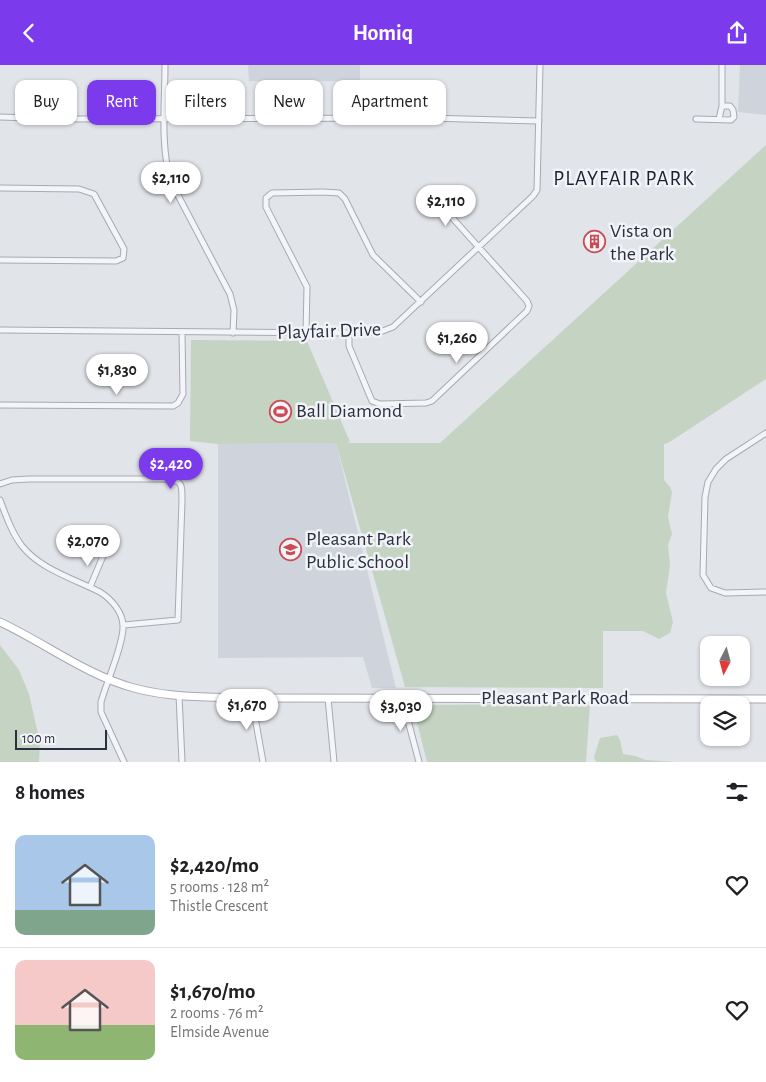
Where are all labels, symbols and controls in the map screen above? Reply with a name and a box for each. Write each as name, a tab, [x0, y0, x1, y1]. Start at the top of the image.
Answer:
icon: back	[15, 19, 43, 47]
icon: share	[723, 19, 751, 47]
text: Homiq	[353, 22, 413, 44]
chip: Buy	[15, 80, 77, 125]
chip: Rent	[87, 80, 156, 125]
chip: Filters	[166, 80, 245, 125]
chip: New	[255, 80, 323, 125]
chip: Apartment	[333, 80, 446, 125]
pin: $2,110	[130, 161, 212, 204]
district label: PLAYFAIR PARK	[553, 168, 695, 189]
text: $2,110	[152, 170, 190, 186]
pin: $2,110	[405, 185, 487, 227]
text: $2,110	[427, 193, 465, 209]
place label: Vista on the Park	[610, 221, 674, 264]
building icon: Vista on the Park	[582, 230, 606, 254]
street label: Playfair Drive	[277, 319, 381, 343]
pin: $1,260	[416, 321, 498, 364]
text: $1,260	[437, 330, 477, 346]
pin: $1,830	[76, 353, 158, 396]
text: $1,830	[97, 362, 137, 378]
sports icon: Ball Diamond	[268, 399, 292, 423]
place label: Ball Diamond	[296, 401, 402, 421]
pin: $2,420	[130, 447, 212, 490]
text: $2,420	[150, 456, 192, 472]
pin: $2,070	[47, 525, 129, 567]
place label: Pleasant Park Public School	[306, 529, 411, 572]
text: $2,070	[67, 533, 109, 549]
school or university icon: Pleasant Park Public School	[278, 538, 302, 562]
north arrow	[700, 636, 750, 686]
map controls	[700, 636, 750, 746]
street label: Pleasant Park Road	[481, 688, 629, 708]
pin: $1,670	[206, 689, 288, 731]
pin: $3,030	[360, 689, 442, 732]
button: layers	[700, 696, 750, 746]
text: $1,670	[227, 697, 267, 713]
text: $3,030	[380, 698, 422, 714]
scale bar	[15, 727, 108, 750]
text: 100 m	[22, 732, 55, 746]
icon: filters	[723, 778, 751, 806]
text: 8 homes	[15, 782, 85, 803]
icon: home	[55, 855, 115, 915]
text: $2,420/mo	[170, 855, 259, 876]
icon: heart	[723, 871, 751, 899]
text: 5 rooms · 128 m²	[170, 879, 269, 895]
text: Thistle Crescent	[170, 898, 268, 914]
icon: home	[55, 980, 115, 1040]
text: $1,670/mo	[170, 981, 255, 1002]
icon: heart	[723, 996, 751, 1024]
text: 2 rooms · 76 m²	[170, 1005, 264, 1021]
text: Elmside Avenue	[170, 1024, 269, 1040]

